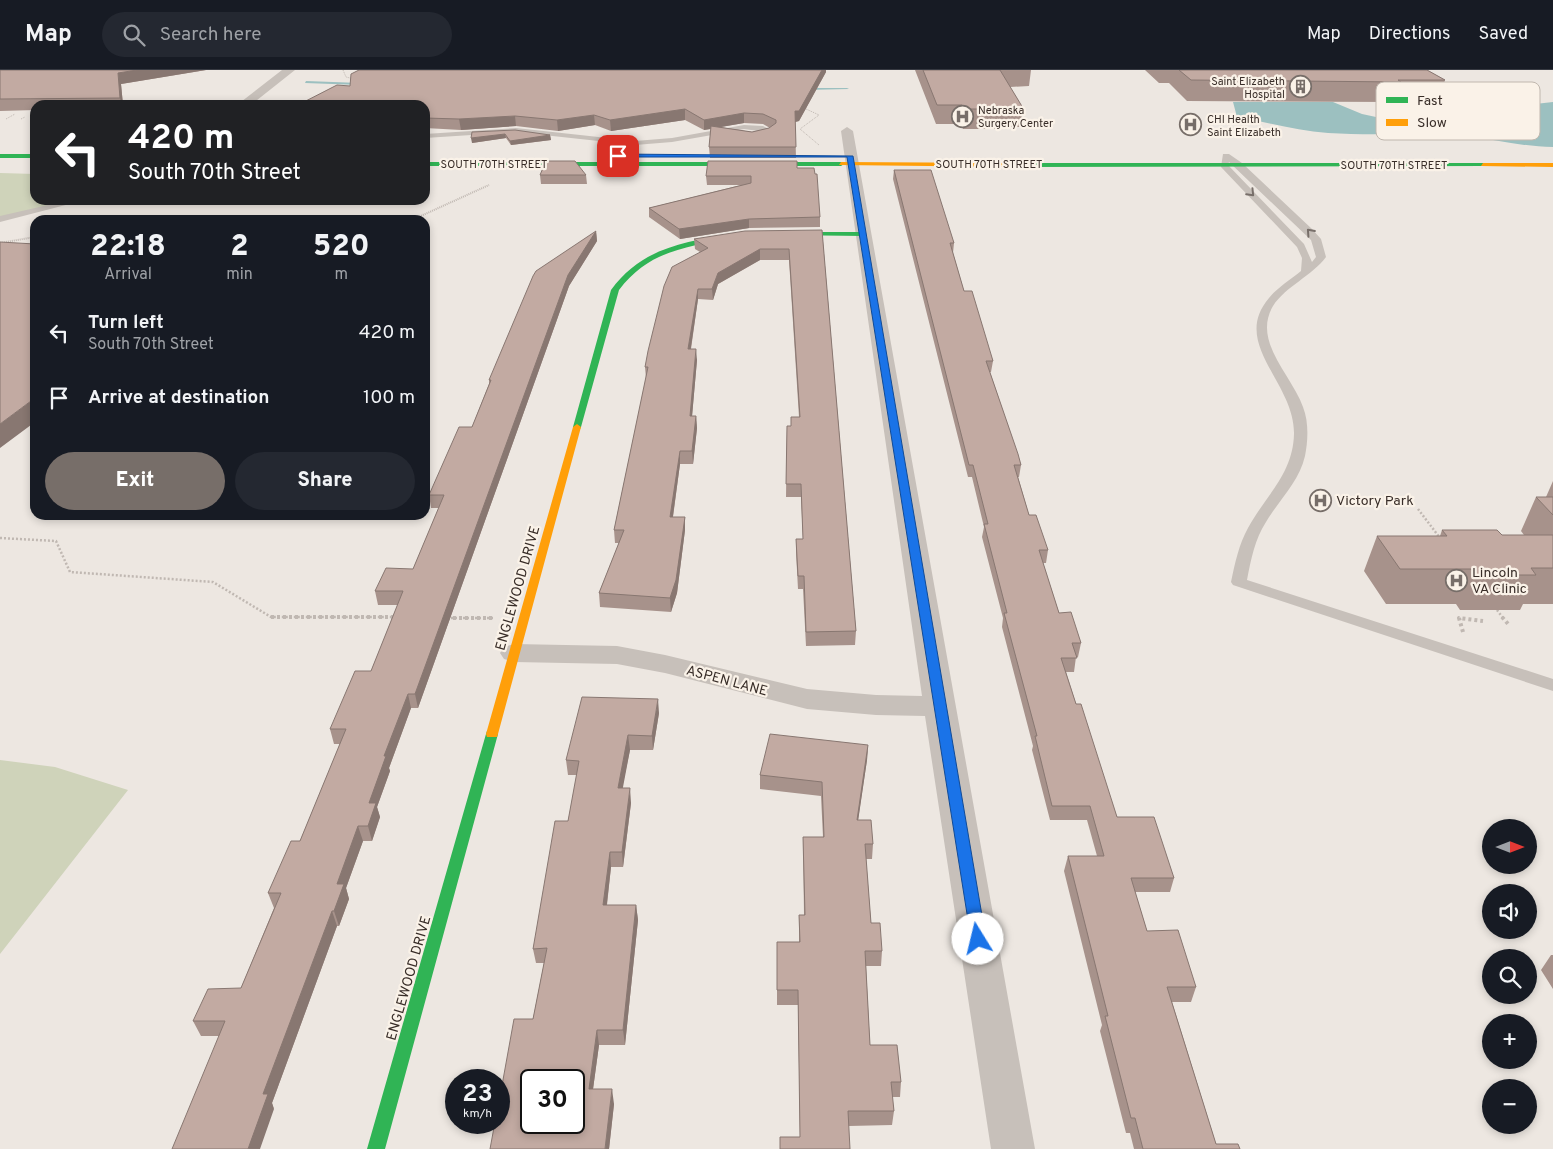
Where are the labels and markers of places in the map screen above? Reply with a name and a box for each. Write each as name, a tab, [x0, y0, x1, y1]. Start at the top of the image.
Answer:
place label: Saint Elizabeth Hospital	[1211, 75, 1285, 102]
building icon: Saint Elizabeth Hospital	[1289, 75, 1313, 99]
hospital icon: Nebraska Surgery Center	[950, 104, 974, 128]
place label: Nebraska Surgery Center	[978, 104, 1054, 131]
hospital icon: CHI Health Saint Elizabeth	[1179, 113, 1203, 137]
place label: CHI Health Saint Elizabeth	[1207, 113, 1281, 140]
pin	[597, 135, 639, 177]
hospital icon: Victory Park	[1308, 488, 1332, 512]
place label: Victory Park	[1336, 493, 1414, 510]
place label: Lincoln VA Clinic	[1472, 565, 1527, 598]
hospital icon: Lincoln VA Clinic	[1444, 568, 1468, 592]

